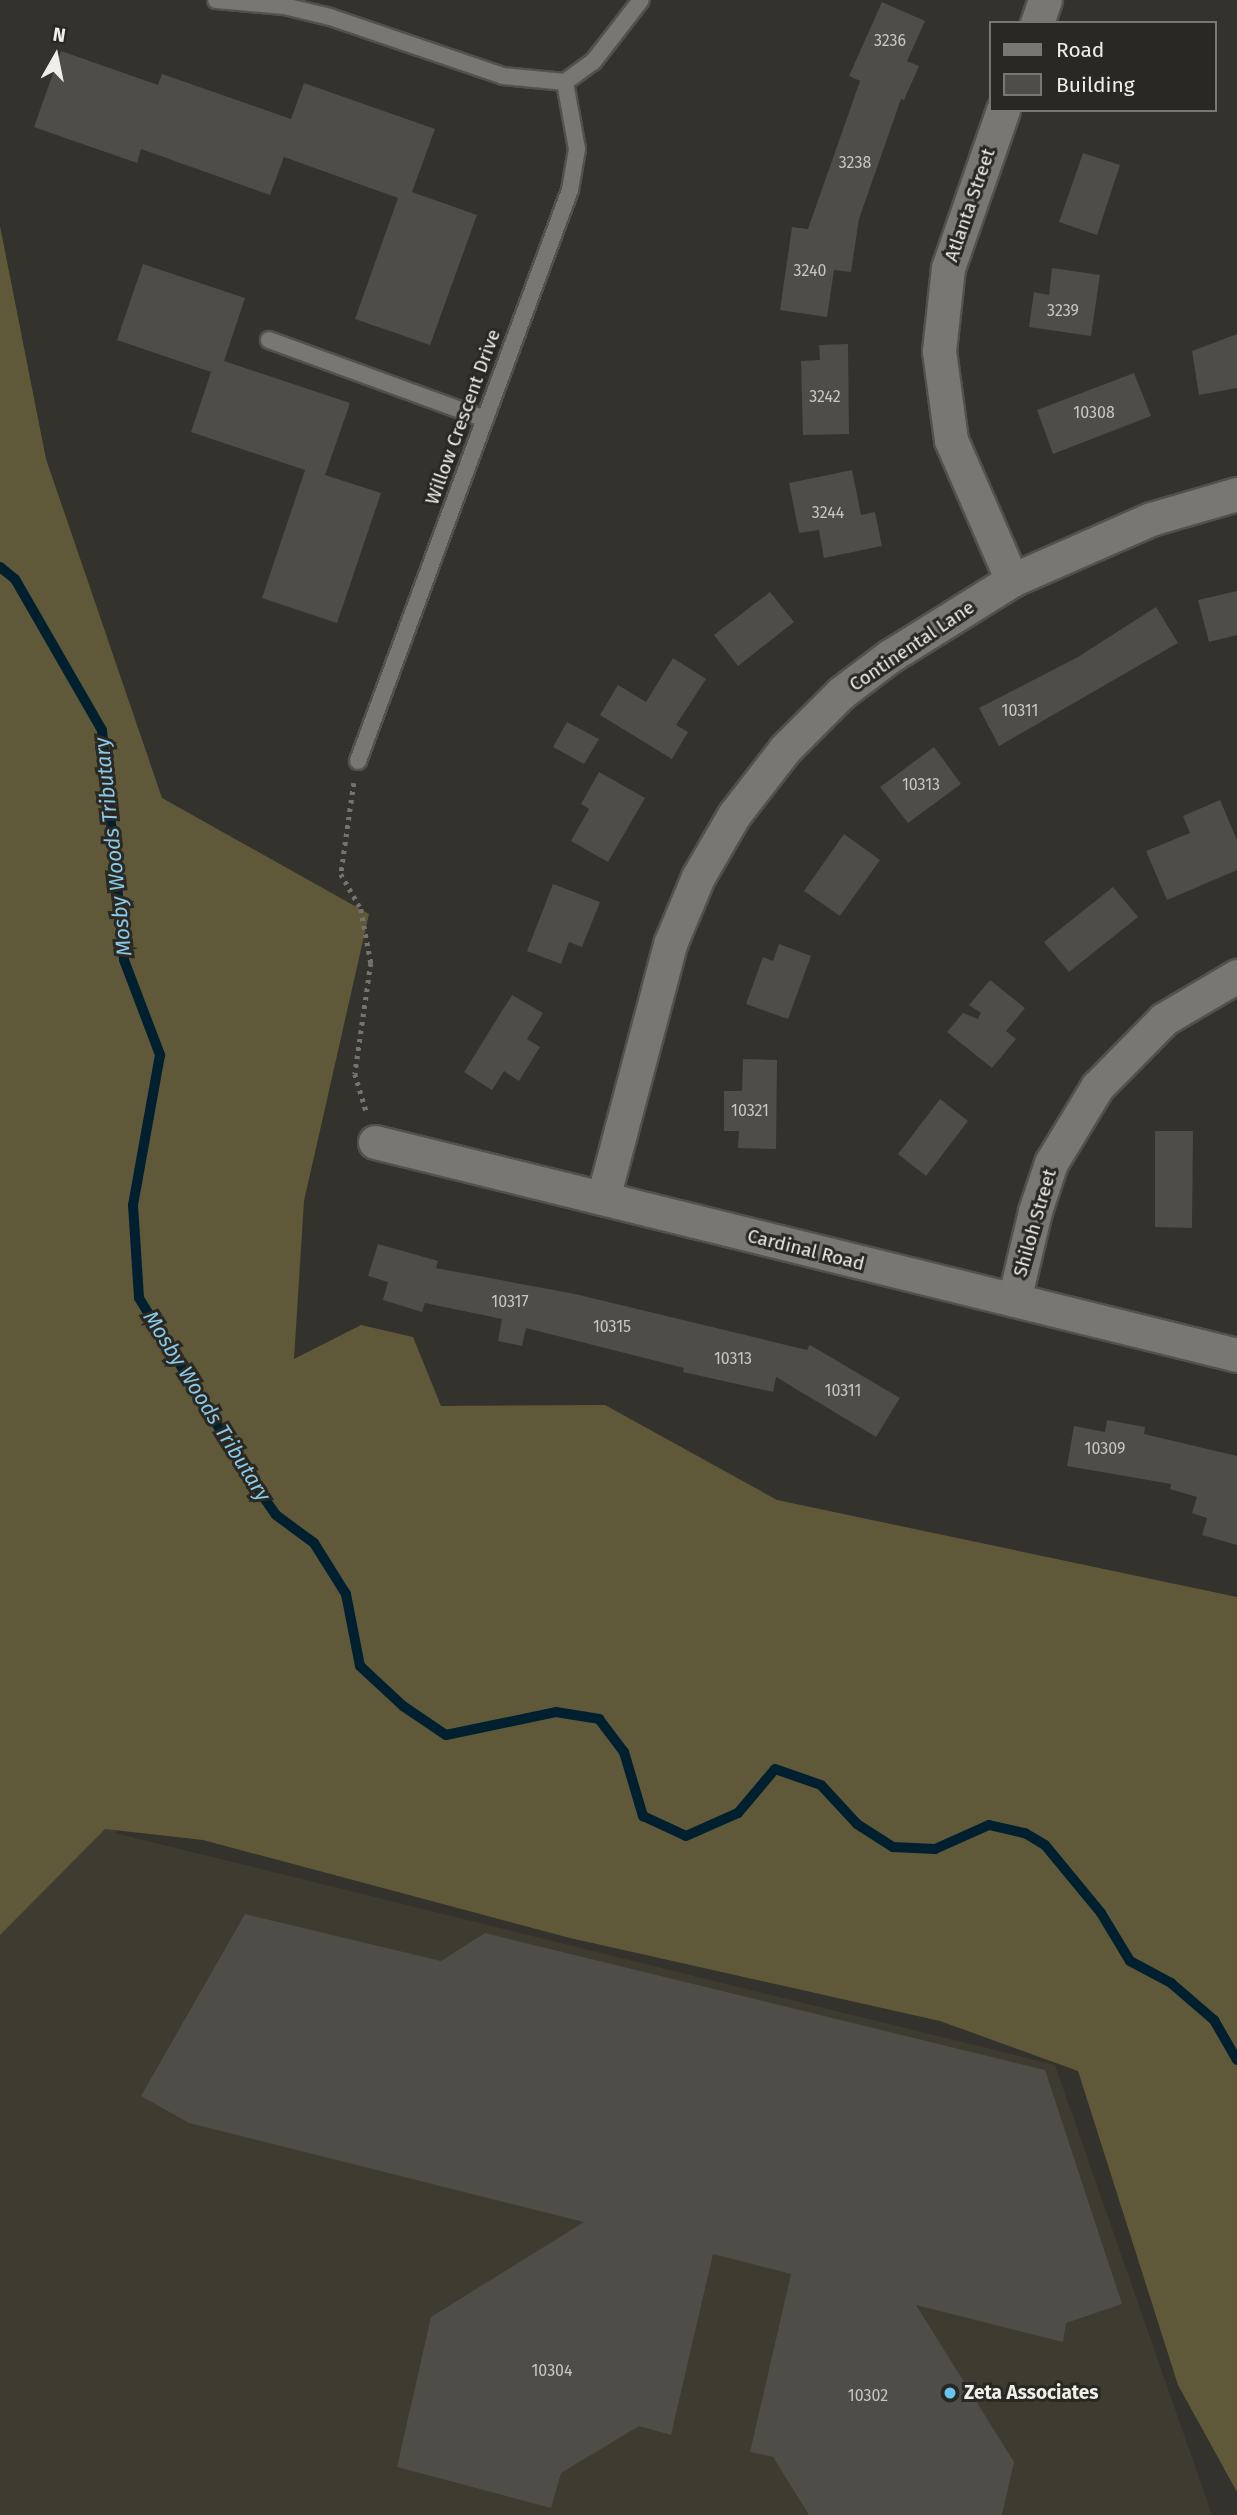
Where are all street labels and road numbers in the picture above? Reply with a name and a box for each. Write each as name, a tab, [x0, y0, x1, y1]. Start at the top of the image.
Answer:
street label: Atlanta Street	[940, 145, 1000, 265]
street label: Willow Crescent Drive	[421, 326, 505, 508]
street label: Continental Lane	[845, 596, 979, 696]
street label: Shiloh Street	[1009, 1166, 1061, 1280]
street label: Cardinal Road	[745, 1224, 867, 1276]

